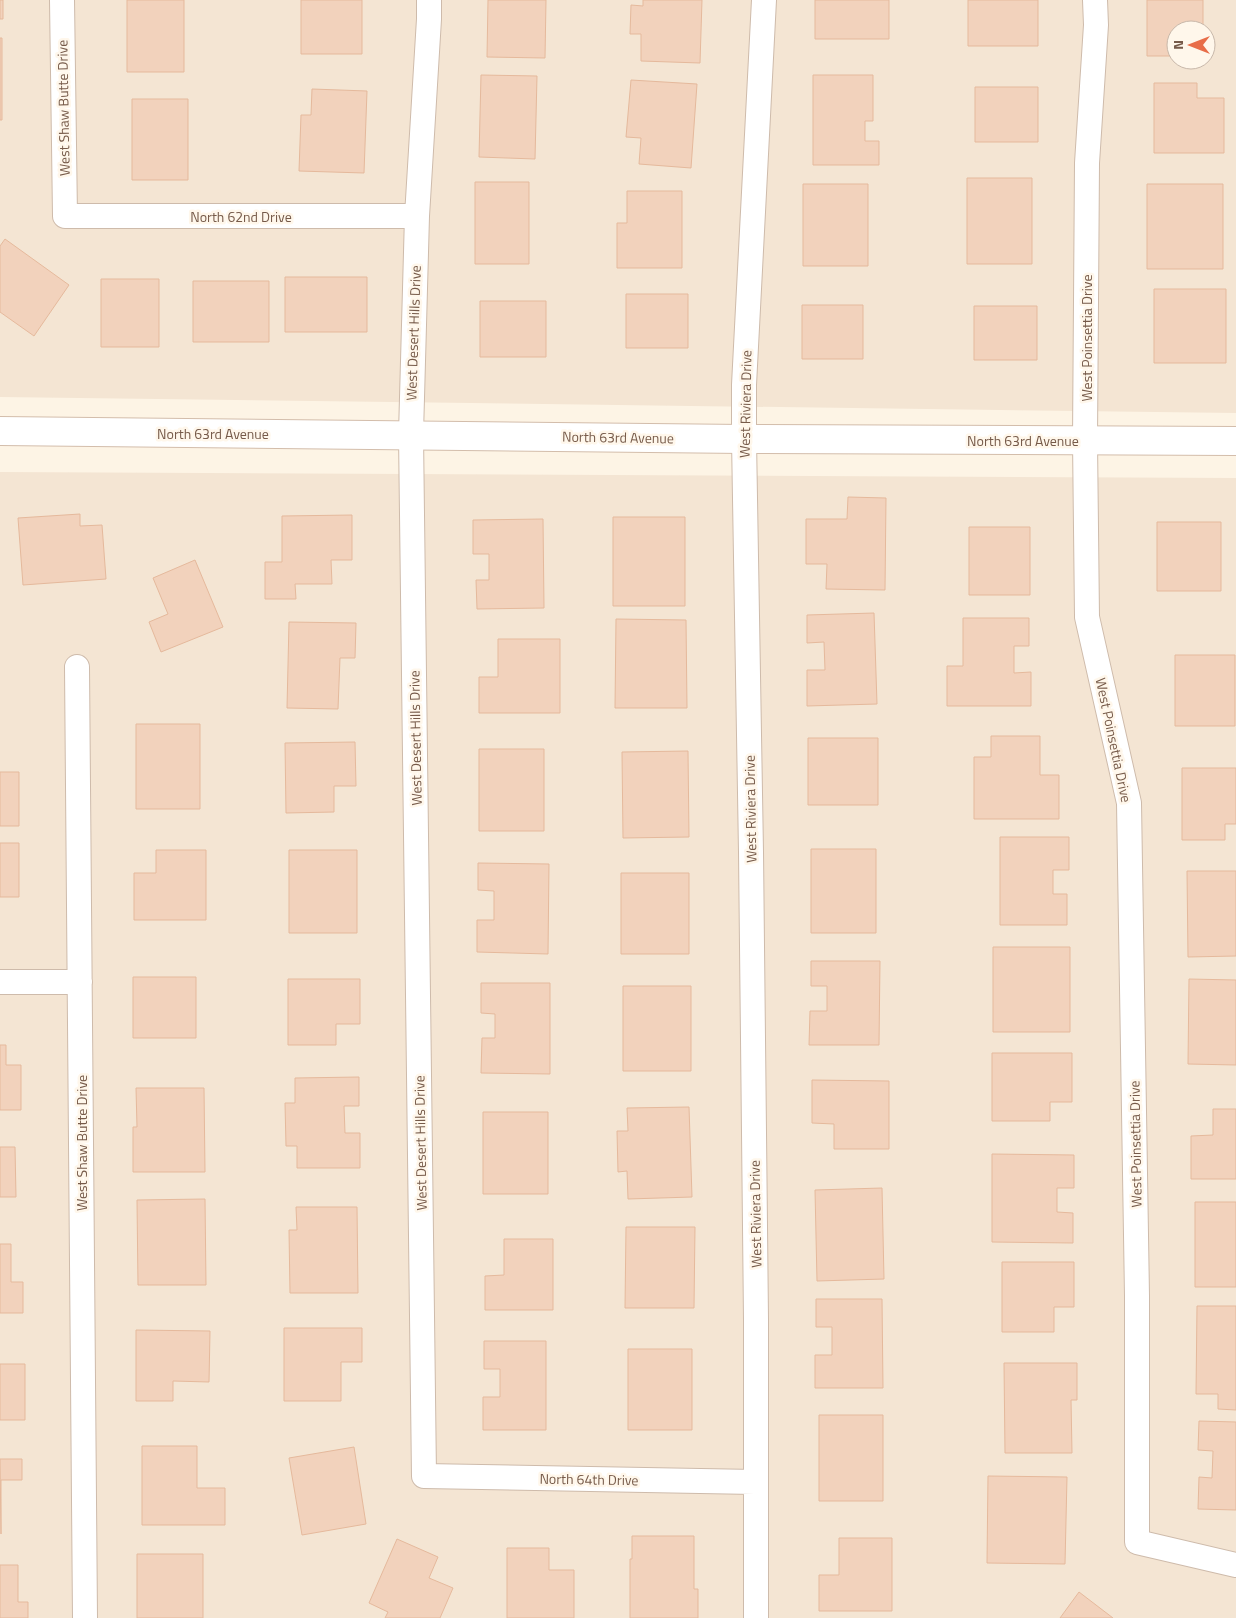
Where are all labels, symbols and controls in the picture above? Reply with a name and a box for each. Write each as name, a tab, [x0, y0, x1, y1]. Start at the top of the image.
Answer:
north arrow	[1166, 20, 1216, 70]
street label: West Shaw Butte Drive	[51, 40, 75, 176]
text: N	[1167, 40, 1188, 50]
street label: North 62nd Drive	[190, 206, 292, 227]
street label: West Desert Hills Drive	[400, 265, 426, 401]
street label: West Poinsettia Drive	[1076, 274, 1097, 402]
street label: West Riviera Drive	[734, 350, 756, 458]
street label: North 63rd Avenue	[157, 423, 269, 444]
street label: North 63rd Avenue	[562, 426, 674, 448]
street label: North 63rd Avenue	[967, 430, 1079, 451]
street label: West Desert Hills Drive	[403, 670, 427, 806]
street label: West Poinsettia Drive	[1091, 676, 1137, 804]
street label: West Riviera Drive	[739, 755, 761, 863]
street label: West Shaw Butte Drive	[71, 1075, 92, 1211]
street label: West Desert Hills Drive	[408, 1075, 432, 1211]
street label: West Poinsettia Drive	[1123, 1080, 1147, 1208]
street label: West Riviera Drive	[744, 1160, 766, 1268]
street label: North 64th Drive	[539, 1468, 639, 1490]

